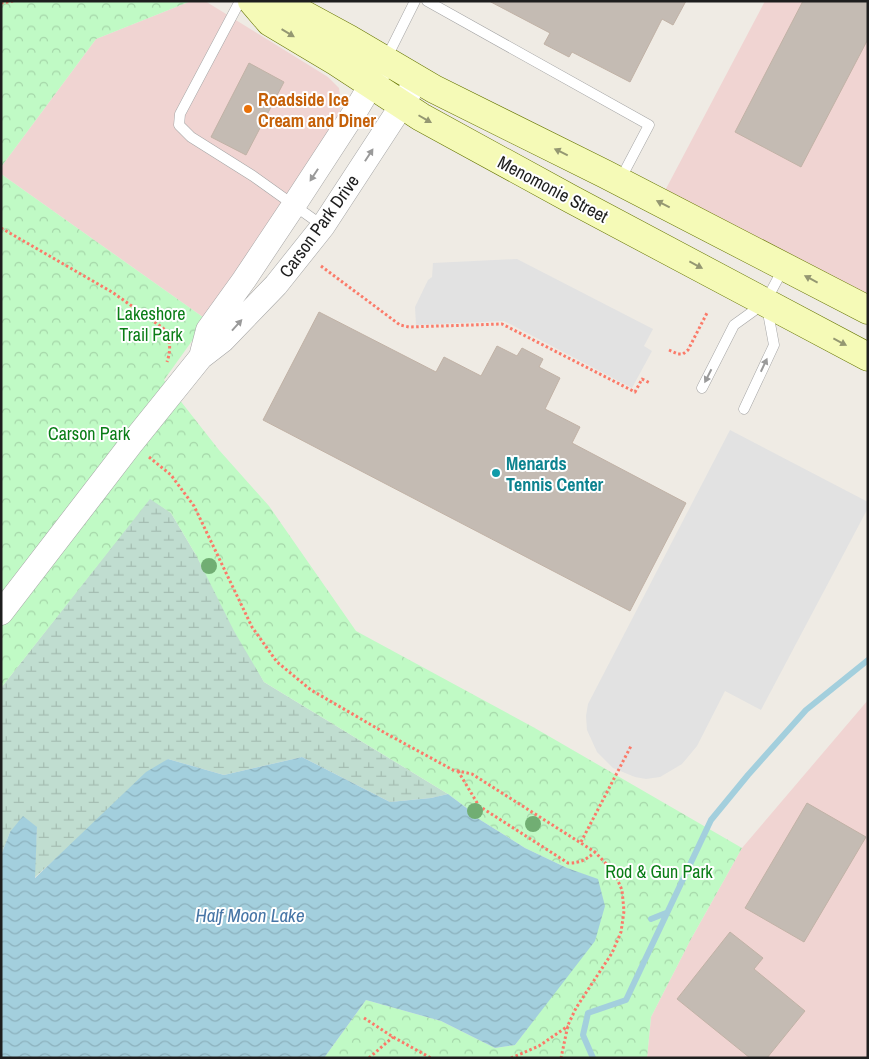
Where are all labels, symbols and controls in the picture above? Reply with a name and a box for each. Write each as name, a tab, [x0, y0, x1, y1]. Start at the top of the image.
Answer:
one-way arrow	[281, 28, 294, 37]
place label: Roadside Ice Cream and Diner	[258, 87, 376, 133]
marker: Roadside Ice Cream and Diner	[242, 103, 254, 115]
one-way arrow	[419, 115, 432, 124]
one-way arrow	[554, 148, 569, 156]
one-way arrow	[364, 149, 374, 162]
street label: Menomonie Street	[494, 149, 612, 229]
one-way arrow	[309, 169, 318, 182]
street label: Carson Park Drive	[273, 170, 365, 282]
one-way arrow	[656, 200, 670, 208]
one-way arrow	[689, 261, 704, 269]
one-way arrow	[803, 275, 818, 283]
park label: Lakeshore Trail Park	[117, 301, 185, 347]
one-way arrow	[231, 319, 243, 331]
one-way arrow	[832, 338, 847, 346]
one-way arrow	[761, 358, 769, 372]
one-way arrow	[704, 369, 712, 383]
park label: Carson Park	[48, 421, 131, 446]
place label: Menards Tennis Center	[506, 451, 604, 497]
marker: Menards Tennis Center	[490, 467, 502, 479]
park label: Rod & Gun Park	[605, 859, 713, 884]
water label: Half Moon Lake	[195, 902, 305, 928]

